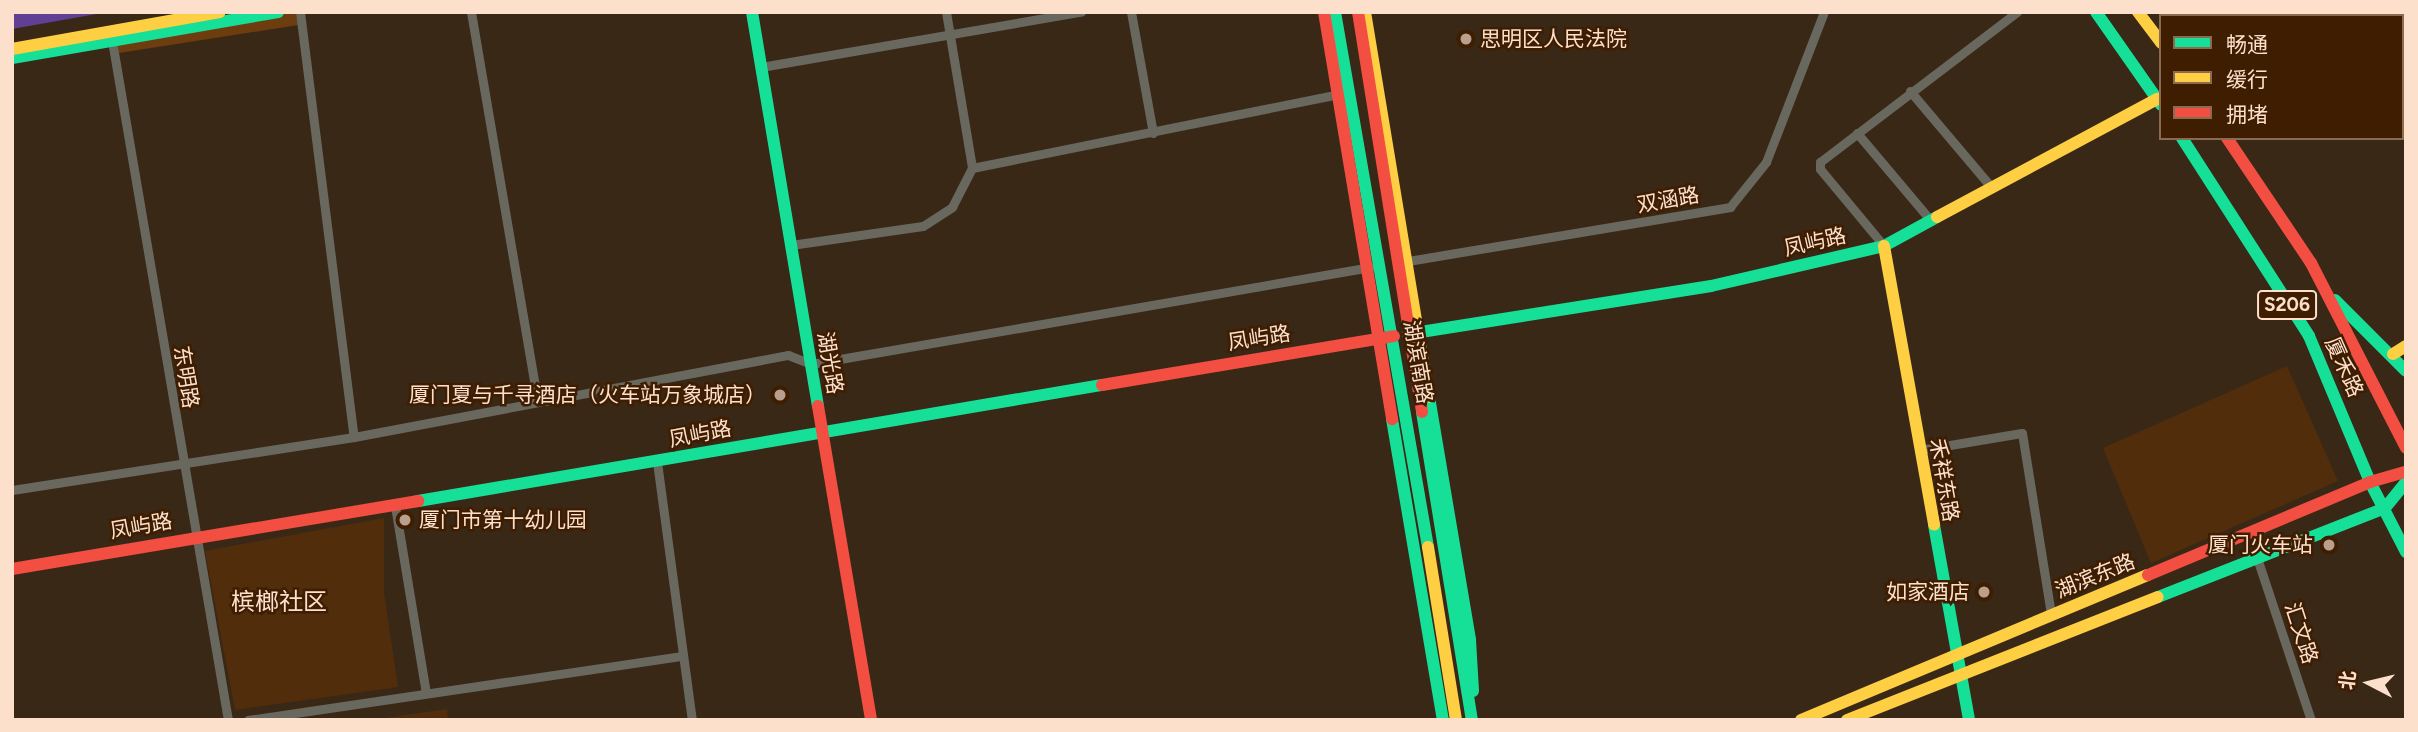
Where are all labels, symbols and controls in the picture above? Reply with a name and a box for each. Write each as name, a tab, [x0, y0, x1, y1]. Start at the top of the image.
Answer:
legend	[2159, 14, 2404, 140]
place label: 思明区人民法院	[1480, 26, 1627, 52]
marker: 思明区人民法院	[1458, 31, 1474, 47]
text: 畅通	[2226, 32, 2268, 57]
text: 缓行	[2226, 67, 2268, 92]
text: 拥堵	[2226, 102, 2268, 127]
street label: 双涵路	[1635, 182, 1701, 218]
street label: 凤屿路	[1781, 223, 1849, 261]
road number: S206	[2256, 290, 2318, 320]
street label: 湖滨南路	[1398, 318, 1438, 406]
street label: 凤屿路	[1226, 321, 1292, 355]
street label: 湖光路	[812, 330, 848, 396]
street label: 厦禾路	[2320, 333, 2368, 401]
street label: 东明路	[169, 344, 203, 410]
place label: 厦门夏与千寻酒店（火车站万象城店）	[409, 382, 766, 408]
marker: 厦门夏与千寻酒店（火车站万象城店）	[772, 387, 788, 403]
street label: 凤屿路	[667, 416, 733, 452]
street label: 禾祥东路	[1924, 436, 1964, 524]
place label: 厦门市第十幼儿园	[419, 507, 587, 533]
street label: 凤屿路	[108, 508, 174, 544]
marker: 厦门市第十幼儿园	[397, 512, 413, 528]
place label: 厦门火车站	[2208, 532, 2313, 558]
marker: 厦门火车站	[2319, 535, 2339, 555]
street label: 湖滨东路	[2051, 549, 2139, 603]
place label: 如家酒店	[1886, 579, 1970, 605]
marker: 如家酒店	[1976, 584, 1992, 600]
district label: 槟榔社区	[231, 588, 327, 616]
street label: 汇文路	[2279, 599, 2323, 667]
north arrow	[2334, 648, 2404, 718]
text: 北	[2335, 670, 2360, 691]

